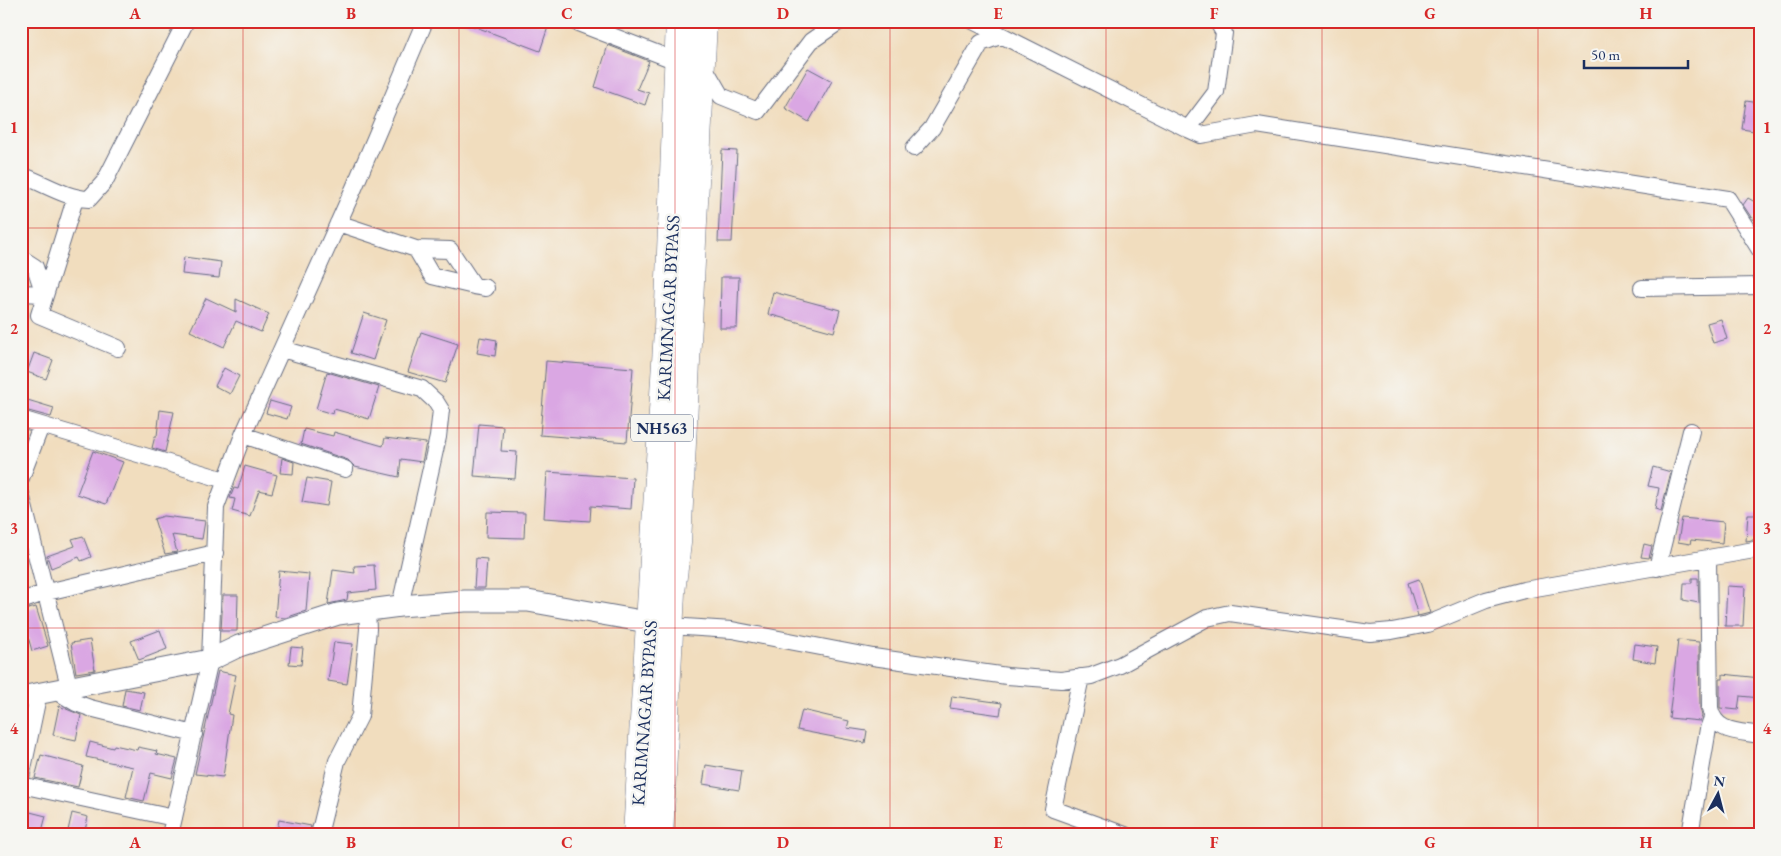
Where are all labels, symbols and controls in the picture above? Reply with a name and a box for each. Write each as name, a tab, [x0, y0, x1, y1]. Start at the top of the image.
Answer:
text: A	[128, 3, 141, 24]
text: B	[346, 3, 356, 24]
text: C	[561, 3, 573, 24]
text: D	[777, 3, 789, 24]
text: E	[993, 3, 1003, 24]
text: F	[1210, 3, 1219, 24]
text: G	[1424, 3, 1436, 24]
text: H	[1640, 3, 1653, 24]
scale bar	[1584, 38, 1687, 70]
text: 50 m	[1591, 45, 1620, 64]
text: 1	[10, 117, 18, 138]
text: 1	[1763, 117, 1771, 138]
street label: KARIMNAGAR BYPASS	[652, 214, 684, 402]
text: 2	[10, 318, 19, 339]
text: 2	[1763, 318, 1772, 339]
road number: NH563	[631, 414, 693, 442]
text: 3	[10, 518, 18, 539]
text: 3	[1763, 518, 1771, 539]
street label: KARIMNAGAR BYPASS	[626, 619, 662, 807]
text: 4	[10, 718, 19, 739]
text: 4	[1763, 718, 1772, 739]
north arrow	[1694, 768, 1744, 818]
text: N	[1713, 771, 1727, 791]
text: A	[128, 832, 141, 853]
text: B	[346, 832, 356, 853]
text: C	[561, 832, 573, 853]
text: D	[777, 832, 789, 853]
text: E	[993, 832, 1003, 853]
text: F	[1210, 832, 1219, 853]
text: G	[1424, 832, 1436, 853]
text: H	[1640, 832, 1653, 853]

